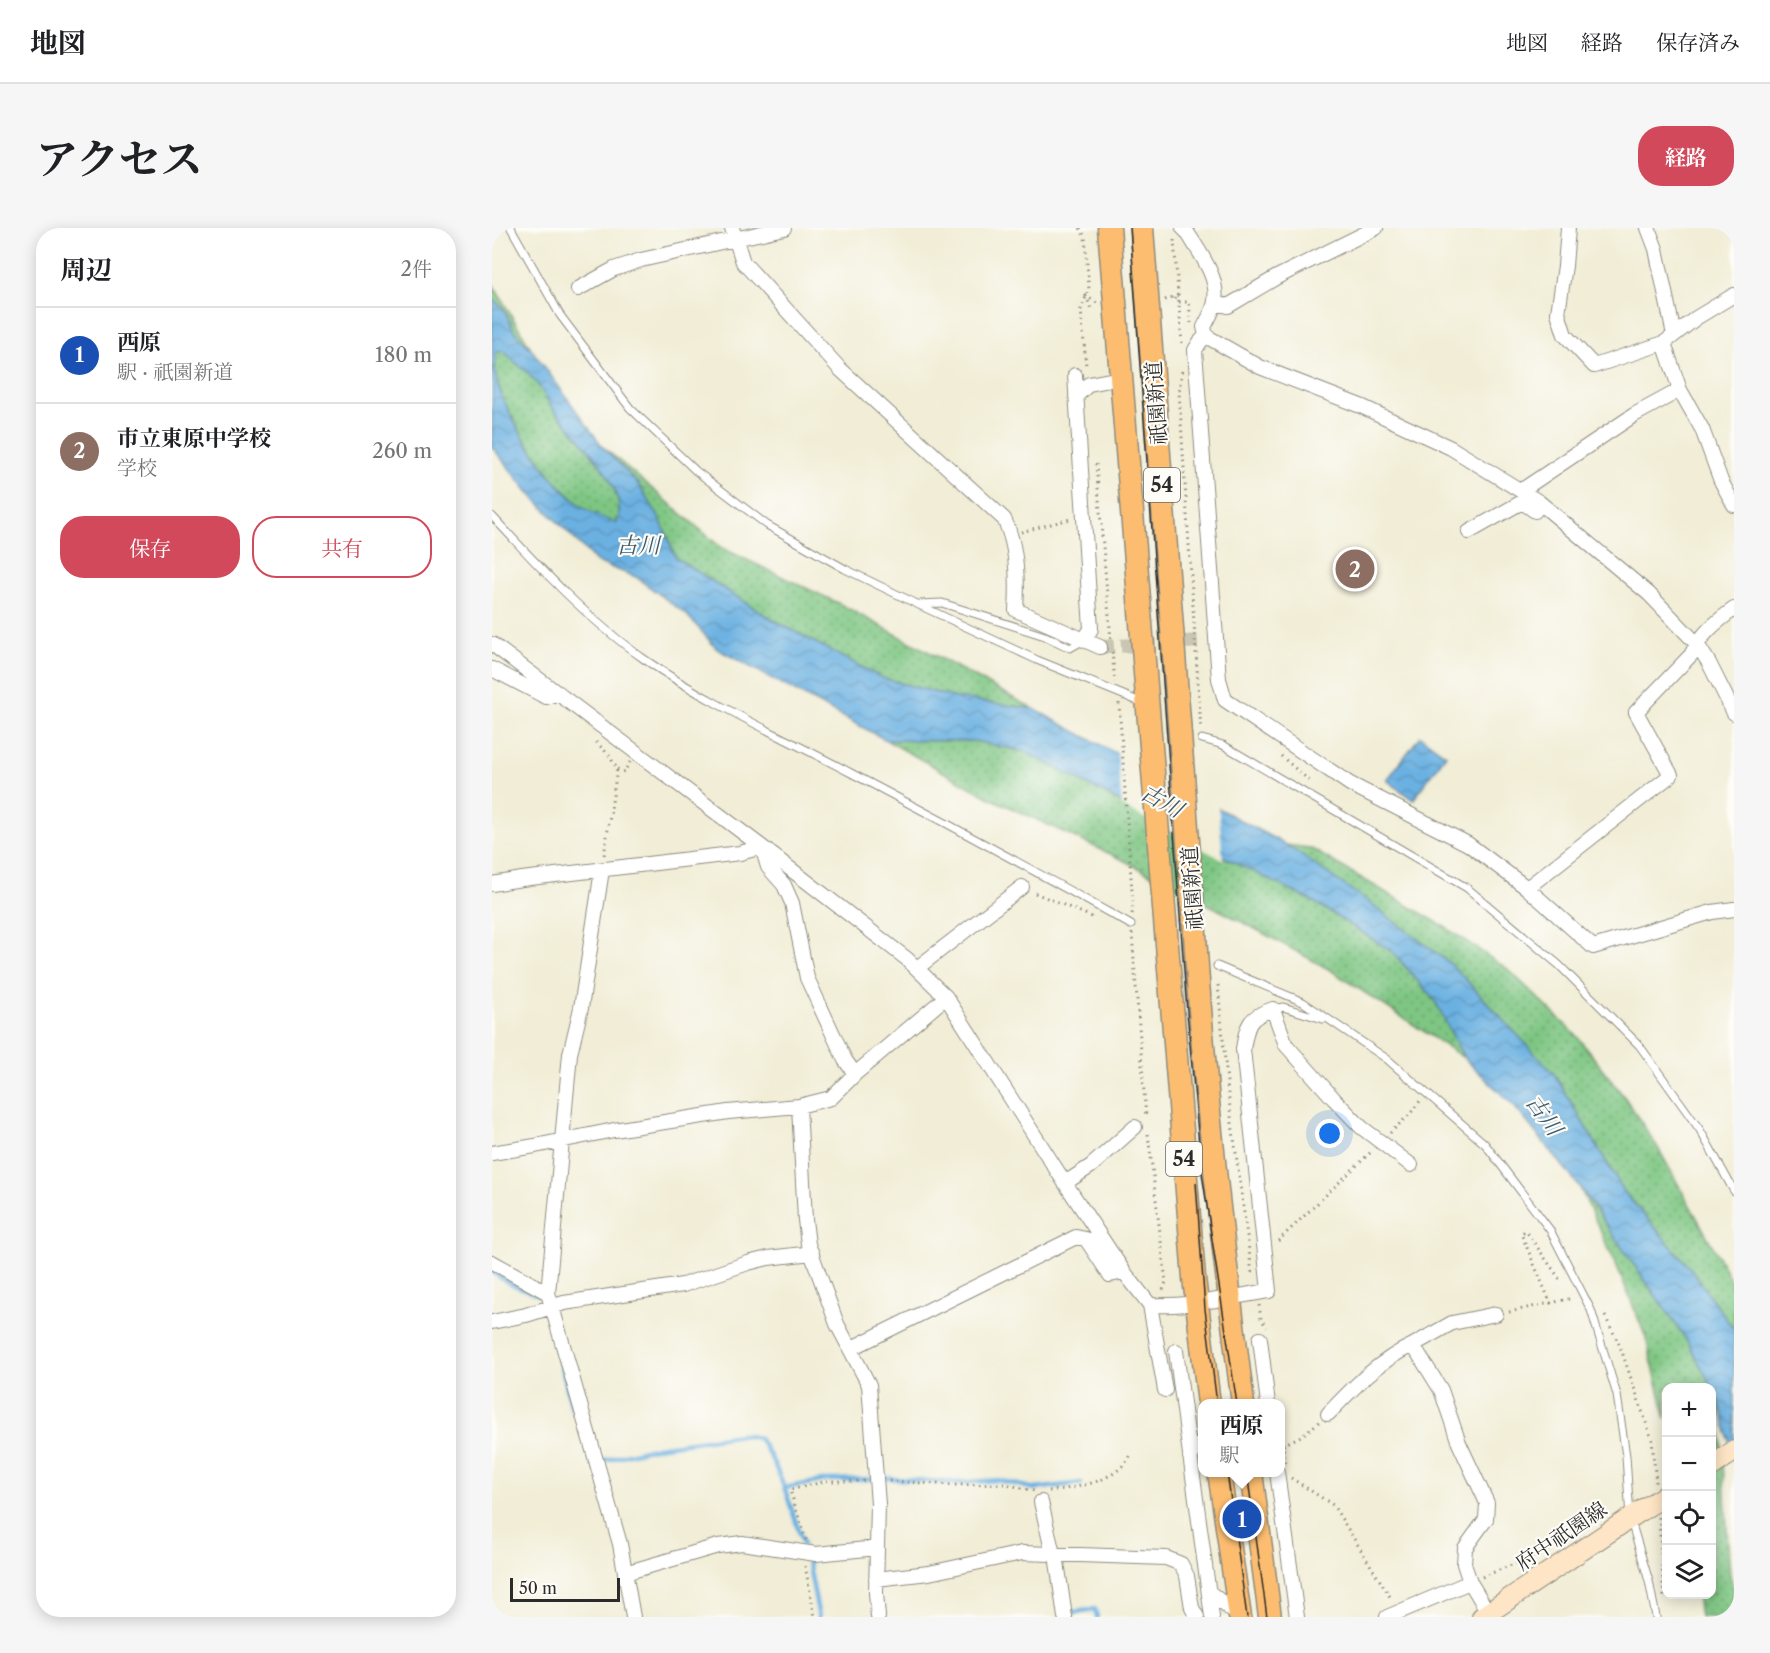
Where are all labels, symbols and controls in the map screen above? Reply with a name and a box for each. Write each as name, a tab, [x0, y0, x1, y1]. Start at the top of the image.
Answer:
text: 地図	[30, 26, 86, 60]
text: 地図	[1506, 30, 1548, 55]
text: 経路	[1581, 30, 1623, 55]
text: 保存済み	[1656, 30, 1740, 55]
button: 経路	[1638, 126, 1734, 186]
text: アクセス	[36, 133, 203, 185]
text: 周辺	[60, 254, 112, 286]
text: 2件	[401, 257, 432, 281]
text: 西原	[117, 329, 161, 356]
text: 1	[75, 343, 84, 367]
text: 180 m	[375, 343, 432, 367]
text: 駅 · 祇園新道	[117, 360, 233, 384]
street label: 祇園新道	[1141, 360, 1171, 446]
text: 市立東原中学校	[117, 425, 271, 452]
text: 2	[74, 439, 85, 463]
text: 260 m	[372, 439, 432, 463]
text: 学校	[117, 456, 157, 480]
road number: 54	[1144, 468, 1180, 502]
button: 保存	[60, 516, 240, 578]
button: 共有	[252, 516, 432, 578]
water label: 古川	[616, 532, 662, 559]
pin: 2	[1336, 546, 1374, 592]
water label: 古川	[1136, 779, 1190, 824]
street label: 祇園新道	[1177, 845, 1207, 931]
water label: 古川	[1520, 1089, 1569, 1142]
your location	[1315, 1119, 1344, 1148]
road number: 54	[1166, 1142, 1202, 1176]
map controls	[1662, 1383, 1716, 1599]
button: +	[1662, 1383, 1716, 1437]
popup	[1198, 1399, 1285, 1477]
text: 西原	[1219, 1412, 1264, 1439]
button: −	[1662, 1437, 1716, 1491]
text: 駅	[1219, 1443, 1239, 1467]
button: locate	[1662, 1491, 1716, 1545]
pin: 1	[1222, 1496, 1262, 1542]
street label: 府中祇園線	[1510, 1496, 1612, 1576]
button: layers	[1662, 1545, 1716, 1599]
scale bar	[510, 1575, 620, 1602]
text: 50 m	[519, 1578, 557, 1598]

